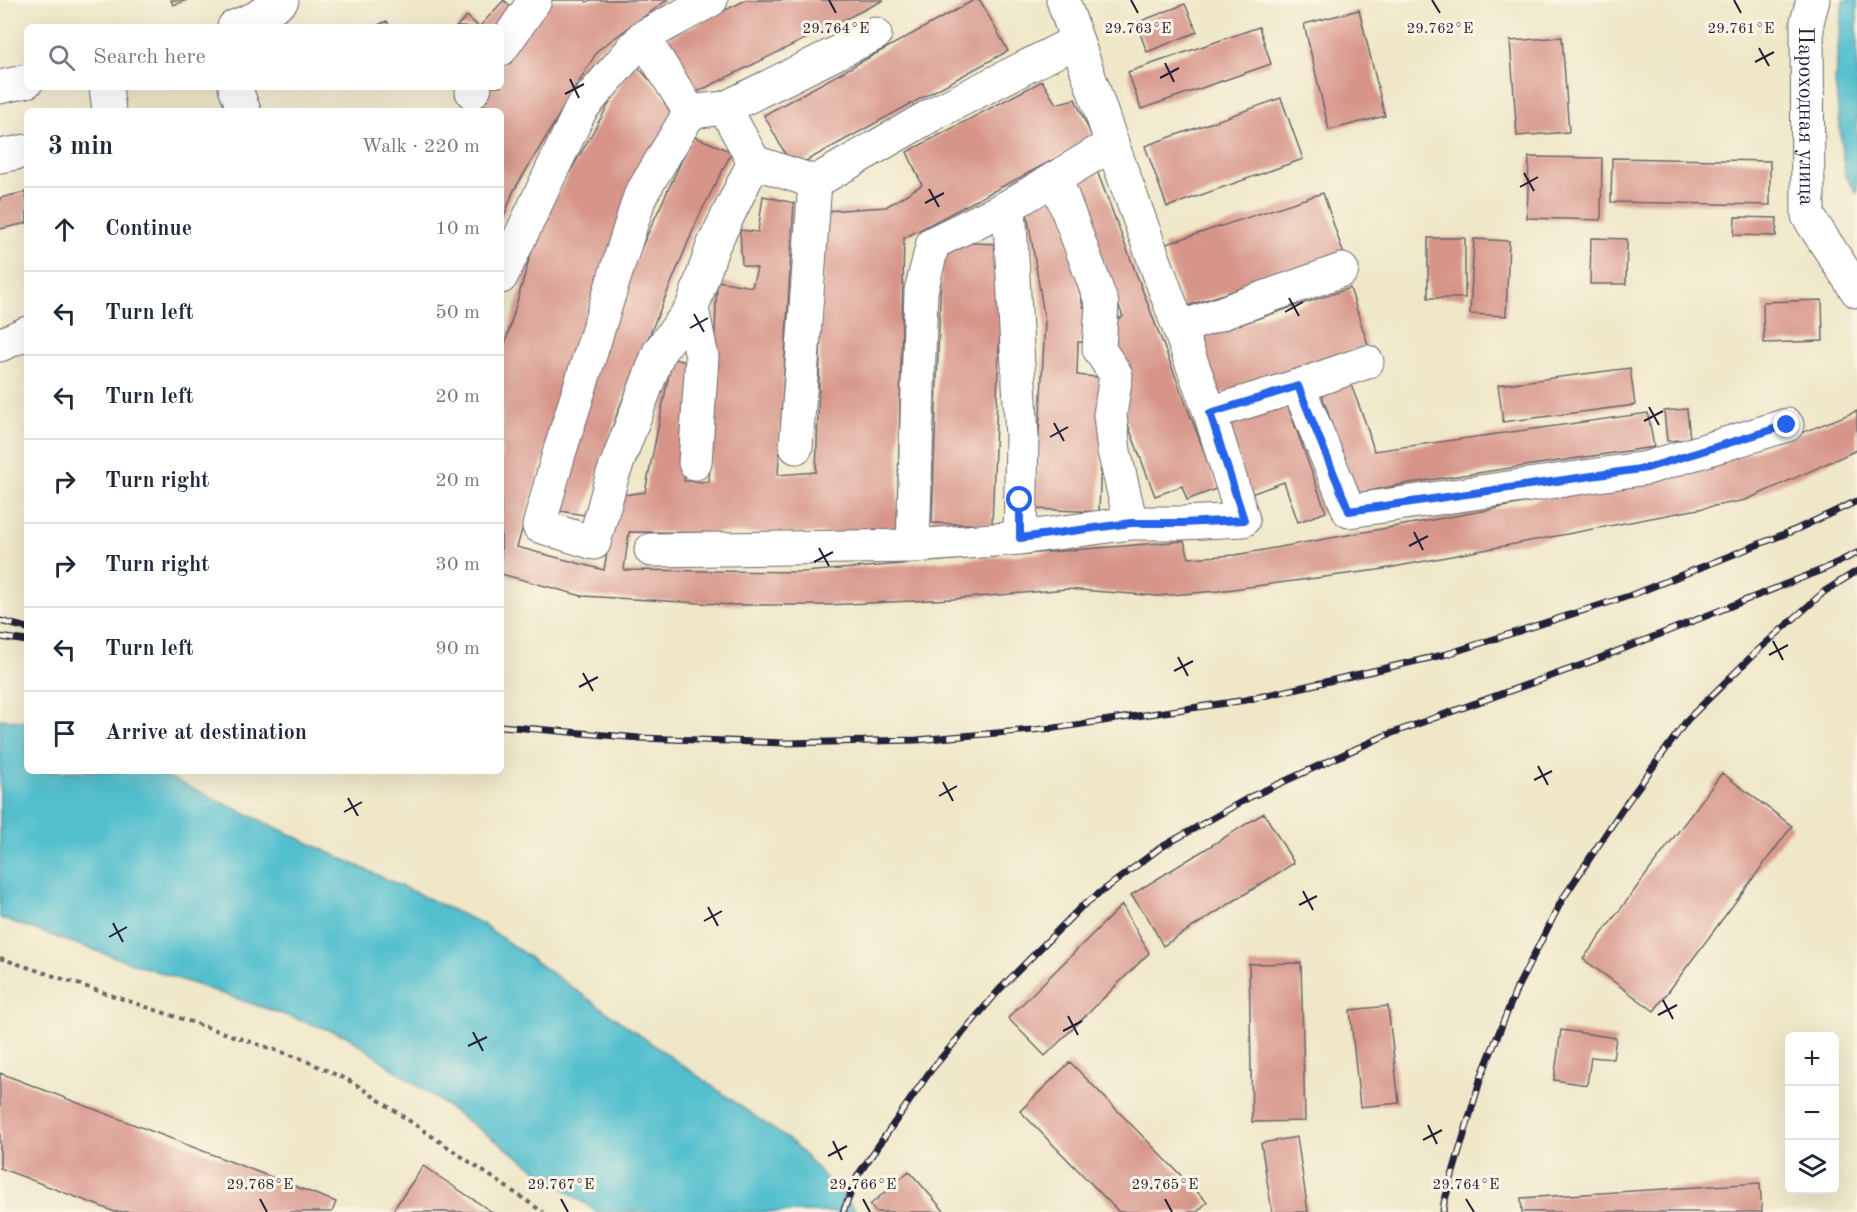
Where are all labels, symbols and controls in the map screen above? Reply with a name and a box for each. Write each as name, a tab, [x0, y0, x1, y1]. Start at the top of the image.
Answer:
text: 29.764°E	[803, 22, 869, 37]
text: 29.763°E	[1105, 22, 1171, 37]
text: 29.762°E	[1407, 22, 1473, 37]
text: 29.761°E	[1708, 22, 1774, 37]
search box	[24, 24, 504, 90]
street label: Пароходная улица	[1794, 27, 1817, 206]
icon: search	[45, 41, 78, 74]
text: Search here	[93, 46, 206, 68]
text: 3 min	[48, 134, 113, 160]
text: Walk · 220 m	[361, 137, 480, 157]
icon: ahead	[48, 213, 81, 246]
text: Continue	[105, 218, 192, 240]
text: 10 m	[435, 219, 480, 239]
icon: left	[48, 297, 81, 330]
text: Turn left	[105, 302, 194, 324]
text: 50 m	[435, 303, 480, 323]
icon: left	[48, 381, 81, 414]
text: Turn left	[105, 386, 194, 408]
text: 20 m	[435, 387, 480, 407]
route end	[1773, 411, 1799, 437]
icon: right	[48, 465, 81, 498]
text: Turn right	[105, 470, 209, 492]
text: 20 m	[435, 471, 480, 491]
route start	[1006, 486, 1032, 512]
icon: right	[48, 549, 81, 582]
text: Turn right	[105, 554, 209, 576]
text: 30 m	[435, 555, 480, 575]
icon: left	[48, 633, 81, 666]
text: Turn left	[105, 638, 194, 660]
text: 90 m	[435, 639, 480, 659]
icon: arrive	[48, 717, 81, 750]
text: Arrive at destination	[105, 722, 307, 744]
map controls	[1785, 1032, 1839, 1194]
button: +	[1785, 1032, 1839, 1086]
button: −	[1785, 1086, 1839, 1140]
button: layers	[1785, 1140, 1839, 1194]
text: 29.768°E	[227, 1178, 293, 1193]
text: 29.767°E	[528, 1178, 594, 1193]
text: 29.766°E	[830, 1178, 896, 1193]
text: 29.765°E	[1132, 1178, 1198, 1193]
text: 29.764°E	[1433, 1178, 1499, 1193]

